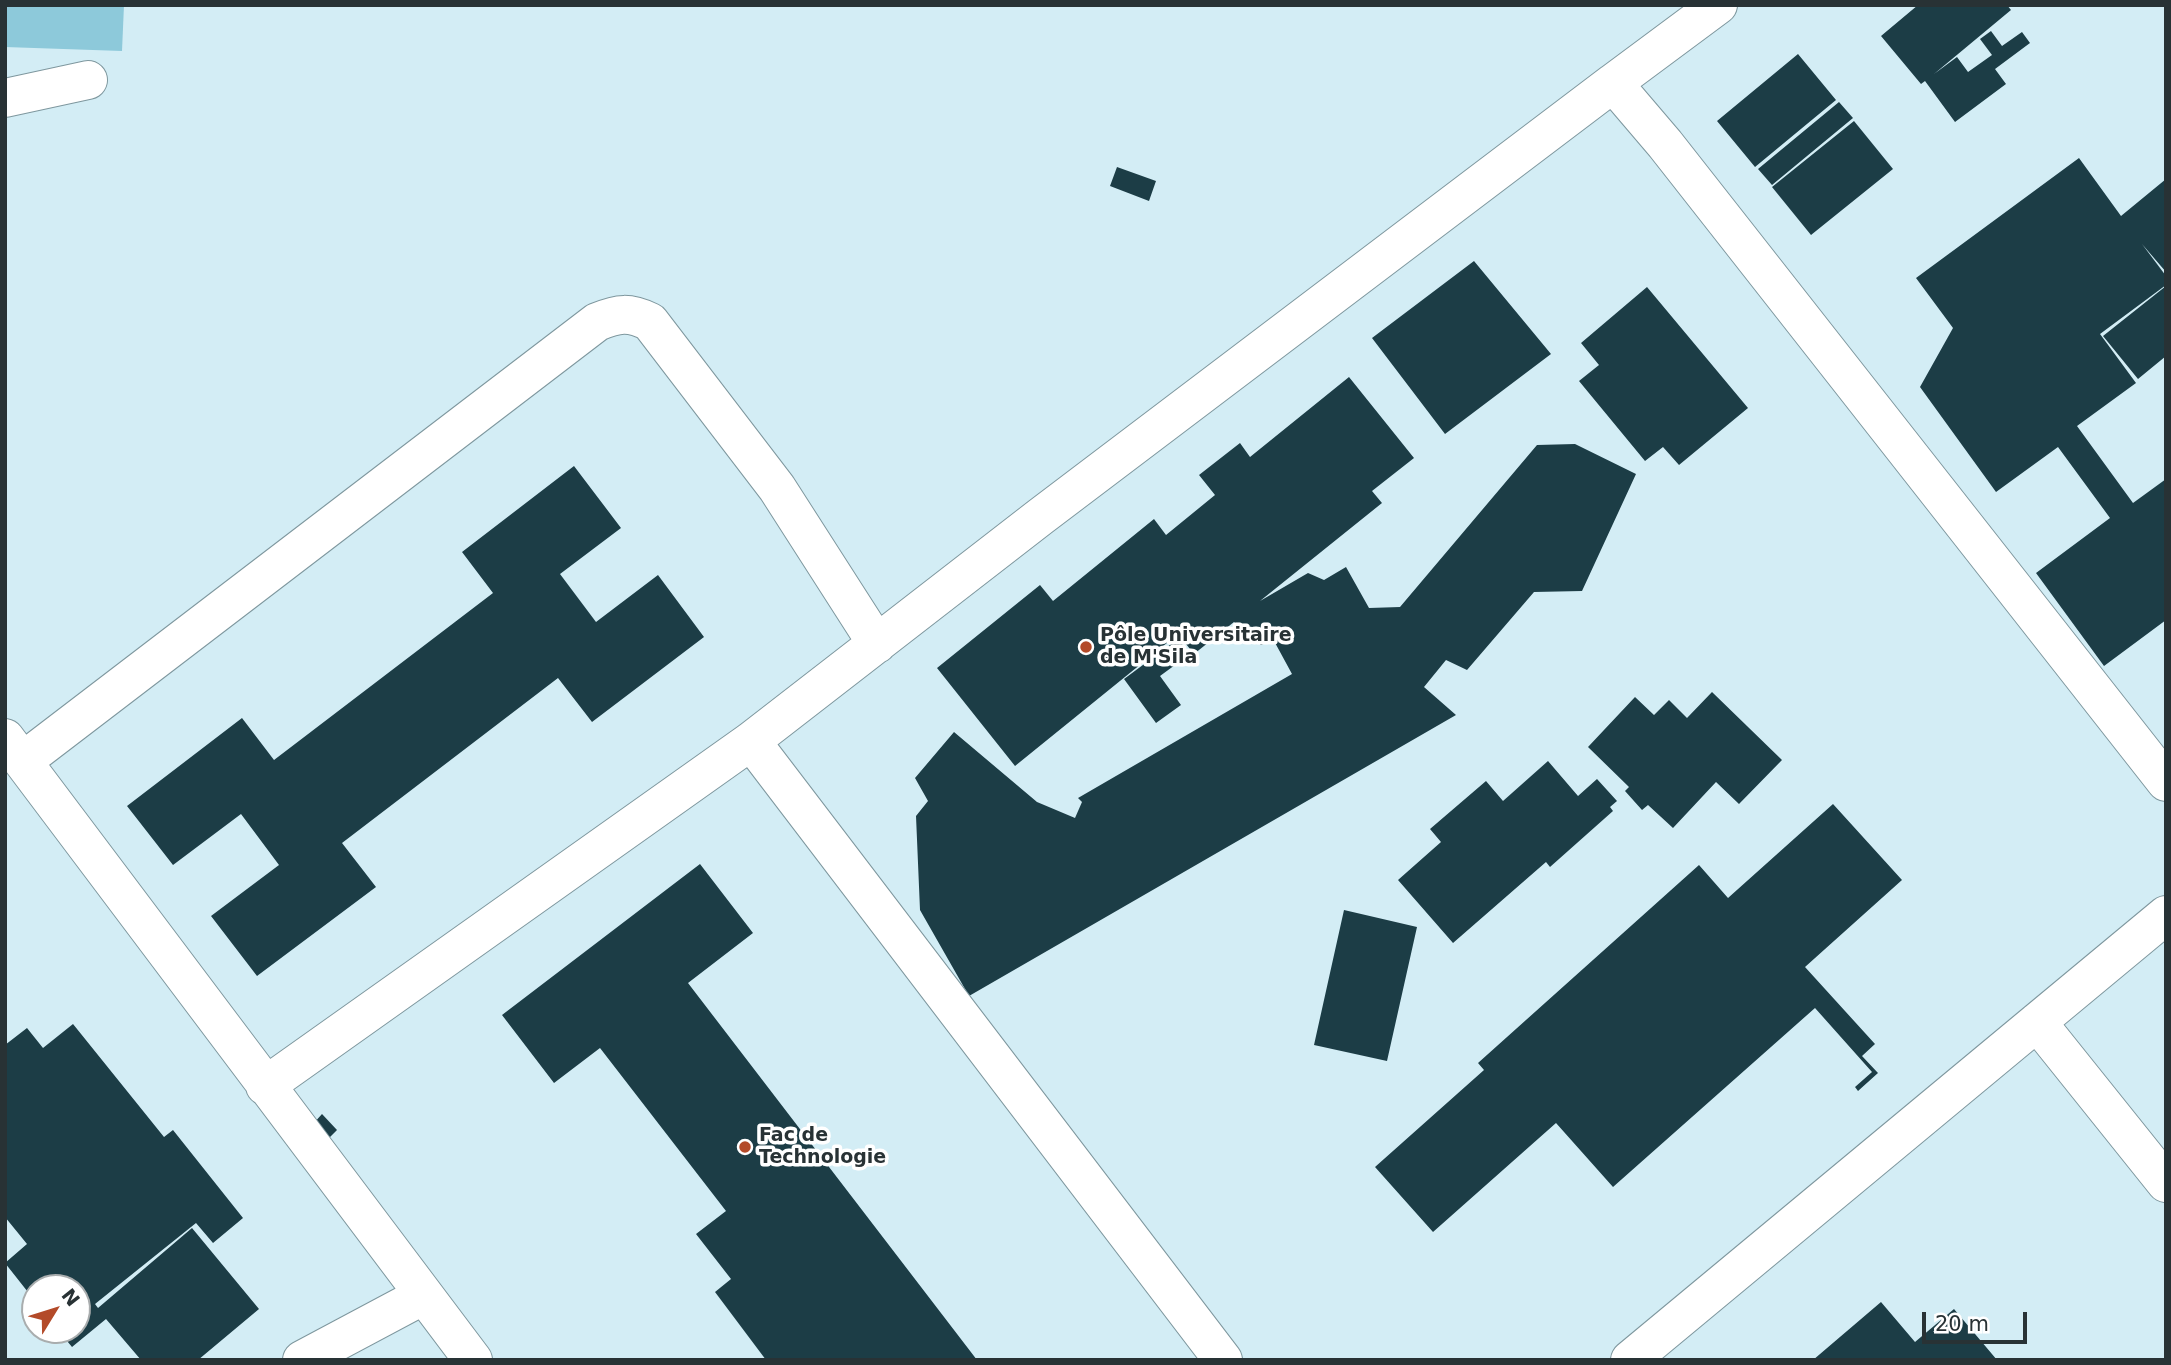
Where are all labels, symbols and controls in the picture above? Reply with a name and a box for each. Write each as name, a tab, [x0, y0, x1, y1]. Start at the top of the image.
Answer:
place label: Pôle Universitaire de M'Sila	[1100, 625, 1292, 669]
marker: Pôle Universitaire de M'Sila	[1078, 639, 1094, 655]
place label: Fac de Technologie	[759, 1125, 886, 1169]
marker: Fac de Technologie	[737, 1139, 753, 1155]
north arrow	[21, 1274, 91, 1344]
text: N	[57, 1284, 85, 1310]
scale bar	[1926, 1298, 2031, 1342]
text: 20 m	[1935, 1312, 1989, 1336]

